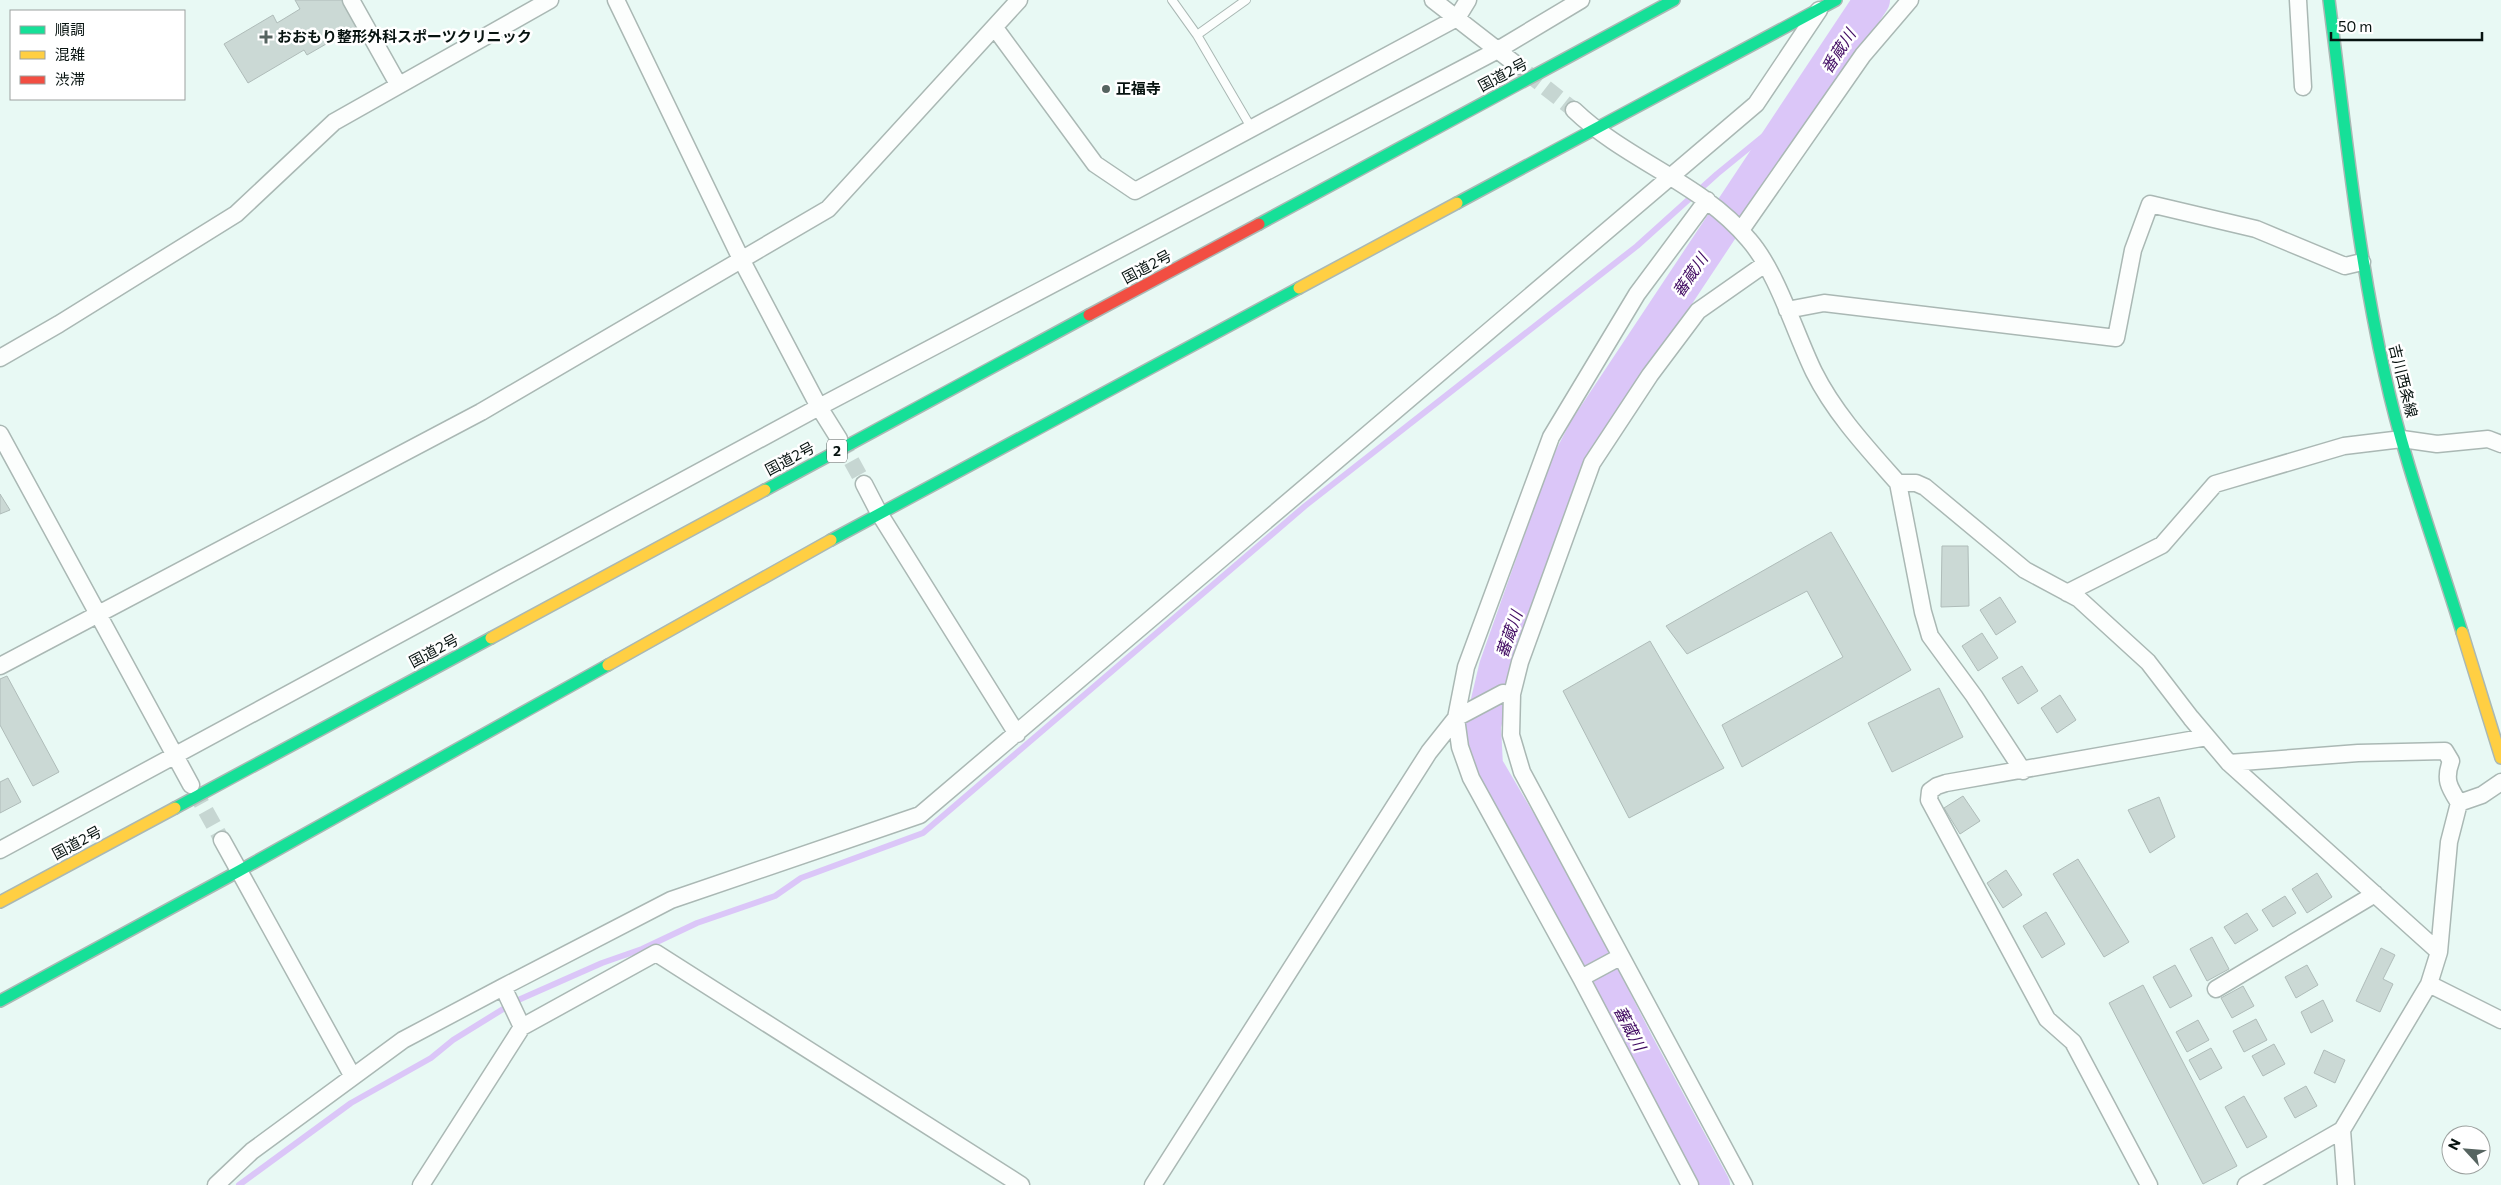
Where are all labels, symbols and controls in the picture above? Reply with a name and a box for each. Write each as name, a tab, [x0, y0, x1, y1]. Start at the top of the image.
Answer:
legend	[10, 10, 185, 100]
scale bar	[2331, 10, 2482, 42]
text: 50 m	[2338, 17, 2372, 35]
text: 順調	[55, 20, 85, 38]
water label: 番蔵川	[1817, 24, 1860, 76]
place label: おおもり整形外科スポーツクリニック	[277, 27, 532, 45]
marker: おおもり整形外科スポーツクリニック	[259, 30, 273, 44]
text: 混雑	[55, 45, 85, 63]
street label: 国道2号	[1475, 54, 1530, 95]
text: 渋滞	[55, 70, 85, 88]
place label: 正福寺	[1116, 79, 1161, 97]
marker: 正福寺	[1100, 83, 1112, 95]
street label: 国道2号	[1119, 246, 1174, 287]
water label: 蕃蔵川	[1668, 248, 1712, 300]
street label: 吉川西条線	[2386, 342, 2422, 419]
street label: 国道2号	[762, 438, 817, 479]
road number: 2	[827, 440, 847, 462]
water label: 蕃蔵川	[1492, 606, 1526, 660]
street label: 国道2号	[406, 630, 461, 671]
street label: 国道2号	[49, 822, 104, 863]
water label: 蕃蔵川	[1611, 1002, 1651, 1055]
north arrow	[2441, 1125, 2491, 1175]
text: N	[2444, 1136, 2464, 1153]

